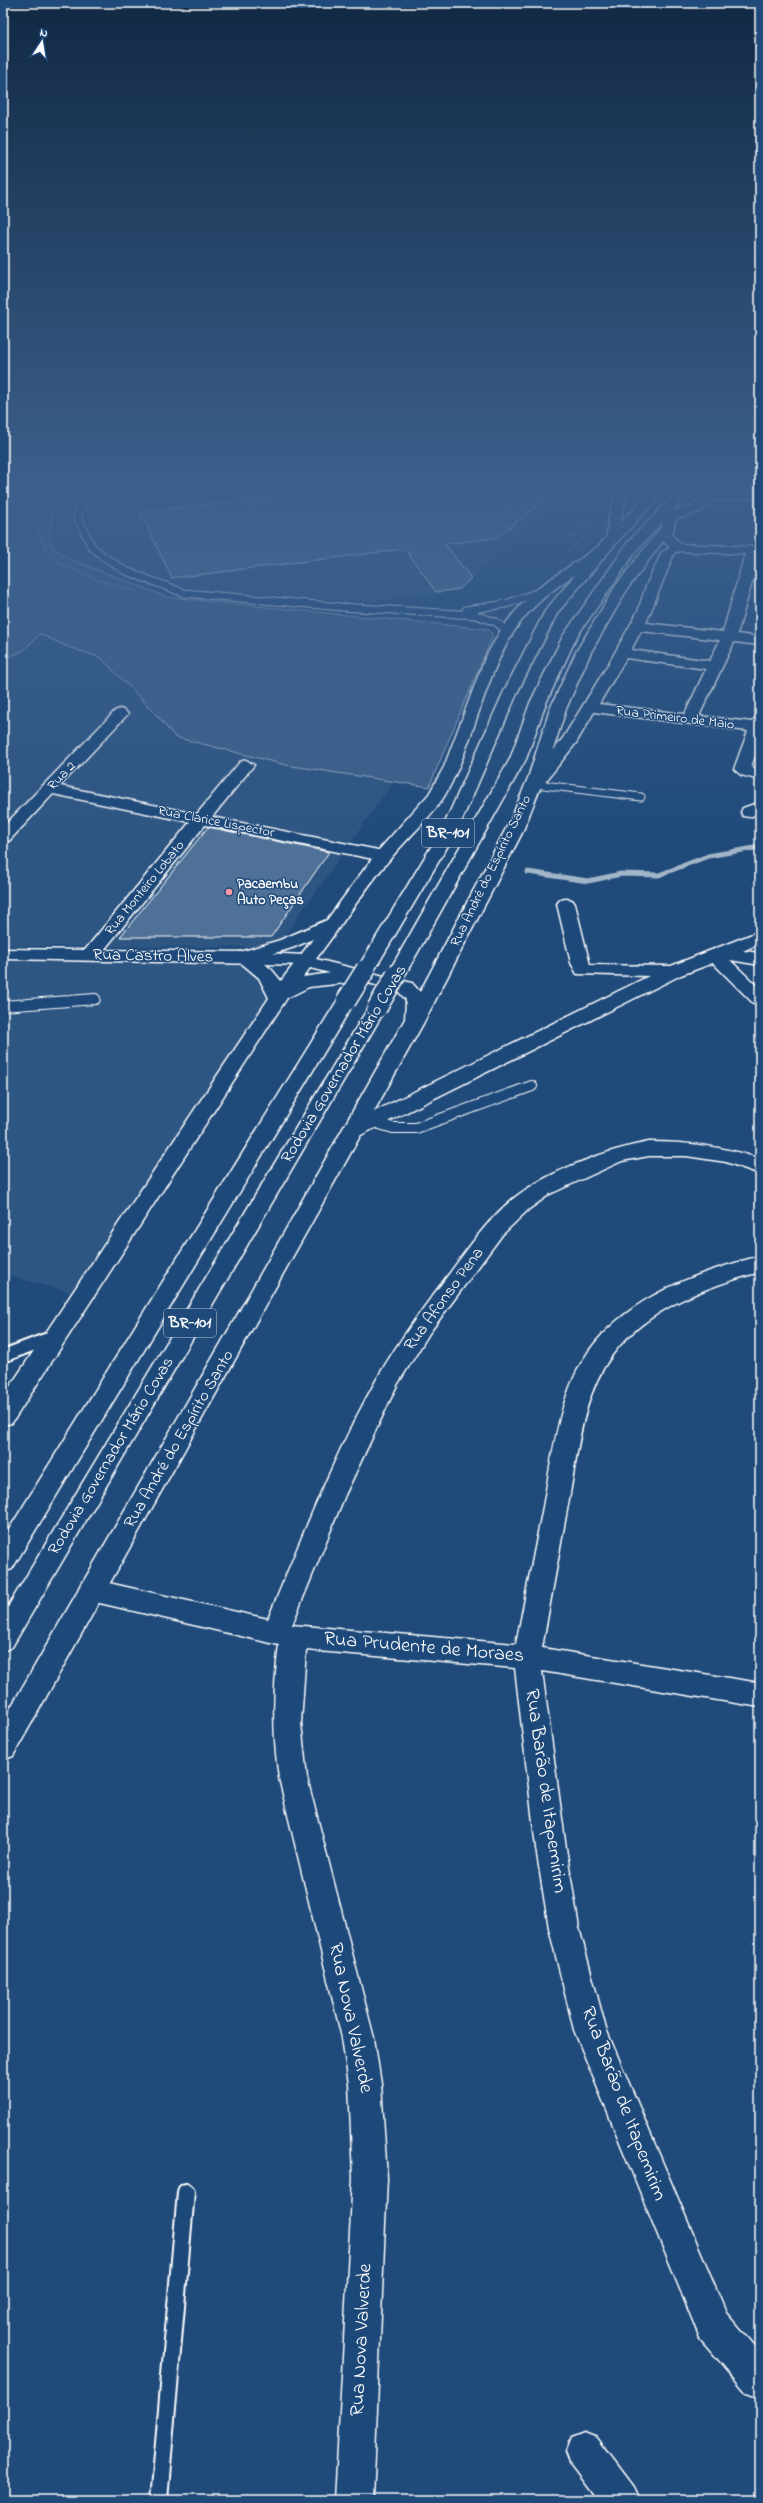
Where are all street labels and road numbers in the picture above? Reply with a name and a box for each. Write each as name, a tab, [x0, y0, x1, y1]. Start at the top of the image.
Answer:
street label: Rua Primeiro de Maio	[615, 700, 735, 736]
street label: Rua 2	[43, 756, 81, 795]
street label: Rua André do Espírito Santo	[445, 792, 537, 950]
street label: Rua Clarice Lispector	[156, 800, 277, 844]
road number: BR-101	[422, 819, 474, 847]
street label: Rua Monteiro Lobato	[100, 836, 190, 940]
street label: Rua Castro Alves	[93, 942, 213, 970]
street label: Rodovia Governador Mário Covas	[275, 960, 413, 1168]
street label: Rua Afonso Pena	[398, 1242, 490, 1356]
road number: BR-101	[164, 1309, 216, 1337]
street label: Rua André do Espírito Santo	[118, 1345, 240, 1533]
street label: Rodovia Governador Mário Covas	[42, 1352, 180, 1560]
street label: Rua Prudente de Moraes	[323, 1625, 525, 1671]
street label: Rua Barão de Itapemirim	[516, 1687, 574, 1895]
street label: Rua Nova Valverde	[320, 1940, 380, 2096]
street label: Rua Barão de Itapemirim	[573, 2003, 673, 2205]
street label: Rua Nova Valverde	[344, 2263, 380, 2417]

